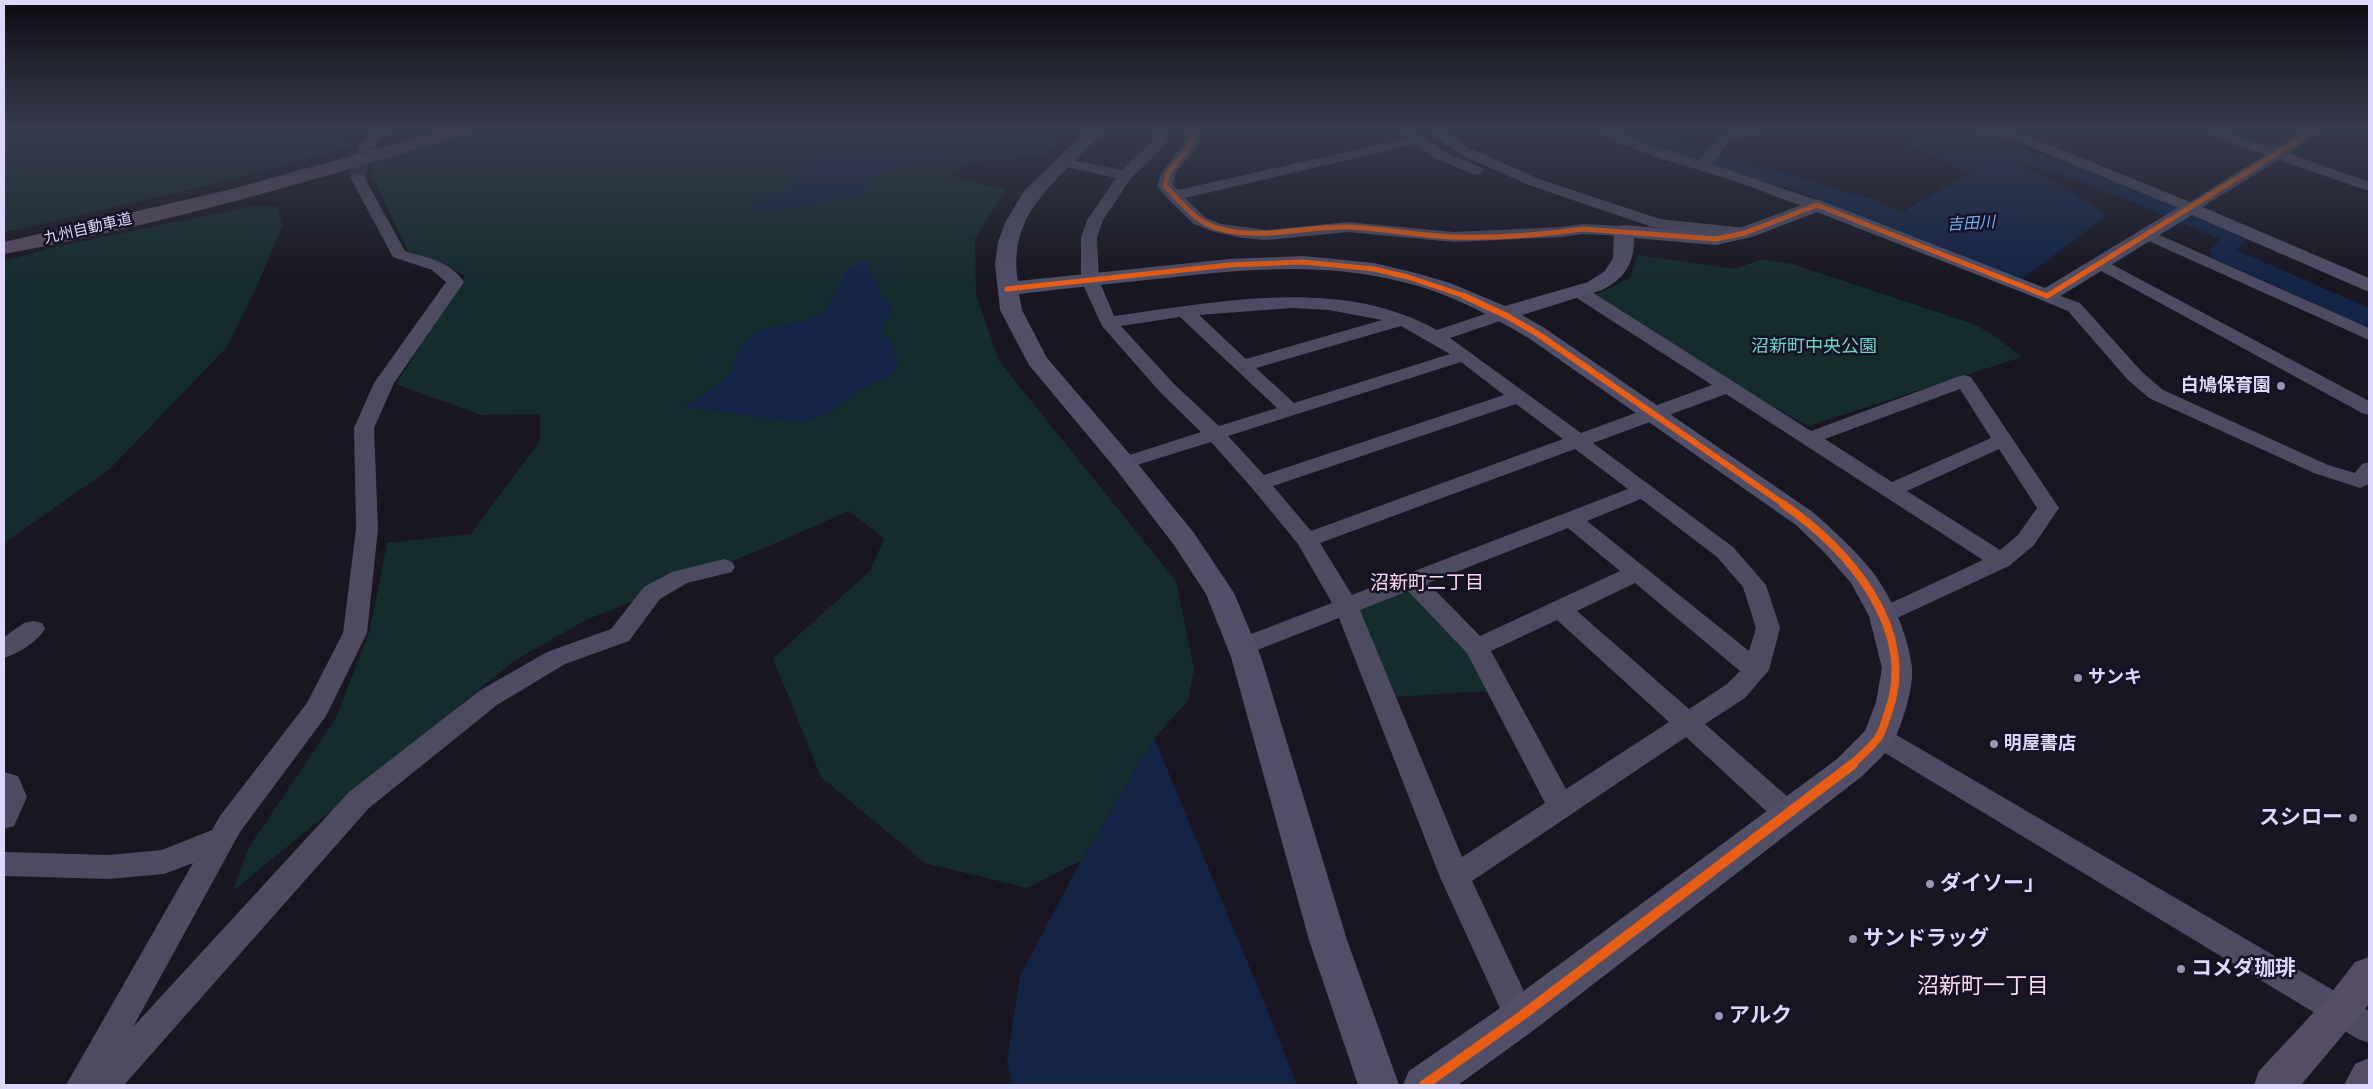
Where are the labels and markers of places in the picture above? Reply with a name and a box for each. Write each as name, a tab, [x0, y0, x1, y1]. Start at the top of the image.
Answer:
place label: 白鳩保育園	[2181, 375, 2271, 397]
marker: 白鳩保育園	[2275, 380, 2287, 392]
place label: サンキ	[2088, 667, 2142, 689]
marker: サンキ	[2072, 672, 2084, 684]
place label: 明屋書店	[2004, 733, 2076, 755]
marker: 明屋書店	[1988, 738, 2000, 750]
place label: スシロー	[2259, 805, 2343, 831]
marker: スシロー	[2347, 812, 2359, 824]
place label: ダイソー」	[1940, 871, 2045, 897]
marker: ダイソー」	[1924, 878, 1936, 890]
place label: サンドラッグ	[1863, 926, 1989, 952]
marker: サンドラッグ	[1847, 933, 1859, 945]
place label: コメダ珈琲	[2191, 956, 2296, 982]
marker: コメダ珈琲	[2175, 963, 2187, 975]
place label: アルク	[1729, 1003, 1792, 1029]
marker: アルク	[1713, 1010, 1725, 1022]

